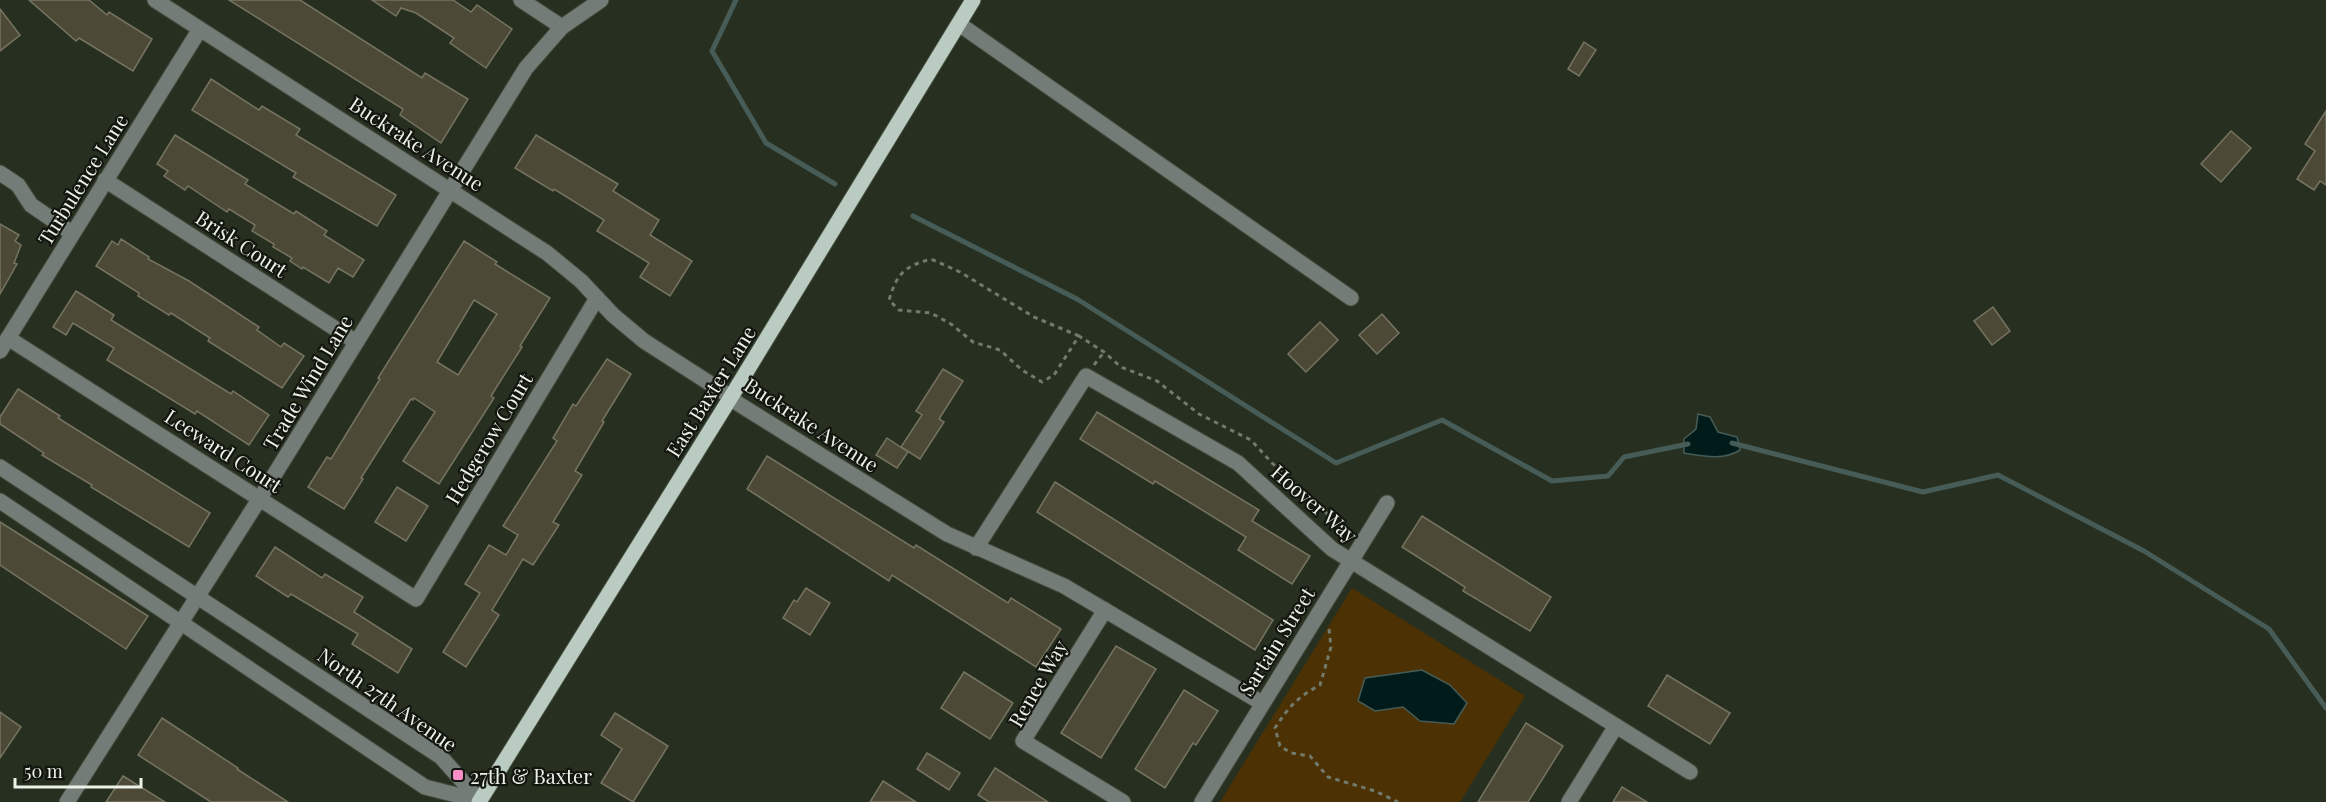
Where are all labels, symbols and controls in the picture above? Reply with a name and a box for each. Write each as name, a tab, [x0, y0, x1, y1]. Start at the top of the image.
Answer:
street label: Buckrake Avenue	[345, 90, 489, 196]
street label: Turbulence Lane	[31, 108, 133, 250]
street label: Brisk Court	[191, 203, 294, 283]
street label: Trade Wind Lane	[256, 309, 358, 455]
street label: East Baxter Lane	[659, 320, 761, 462]
street label: Hedgerow Court	[438, 367, 538, 509]
street label: Buckrake Avenue	[740, 371, 884, 477]
street label: Leeward Court	[160, 402, 289, 498]
street label: Hoover Way	[1266, 458, 1364, 548]
street label: Sartain Street	[1232, 581, 1321, 700]
street label: Renee Way	[1001, 634, 1073, 732]
street label: North 27th Avenue	[313, 641, 463, 757]
scale bar	[15, 751, 141, 789]
text: 50 m	[24, 759, 63, 783]
place label: 27th & Baxter	[470, 762, 592, 789]
marker: 27th & Baxter	[451, 768, 465, 782]

